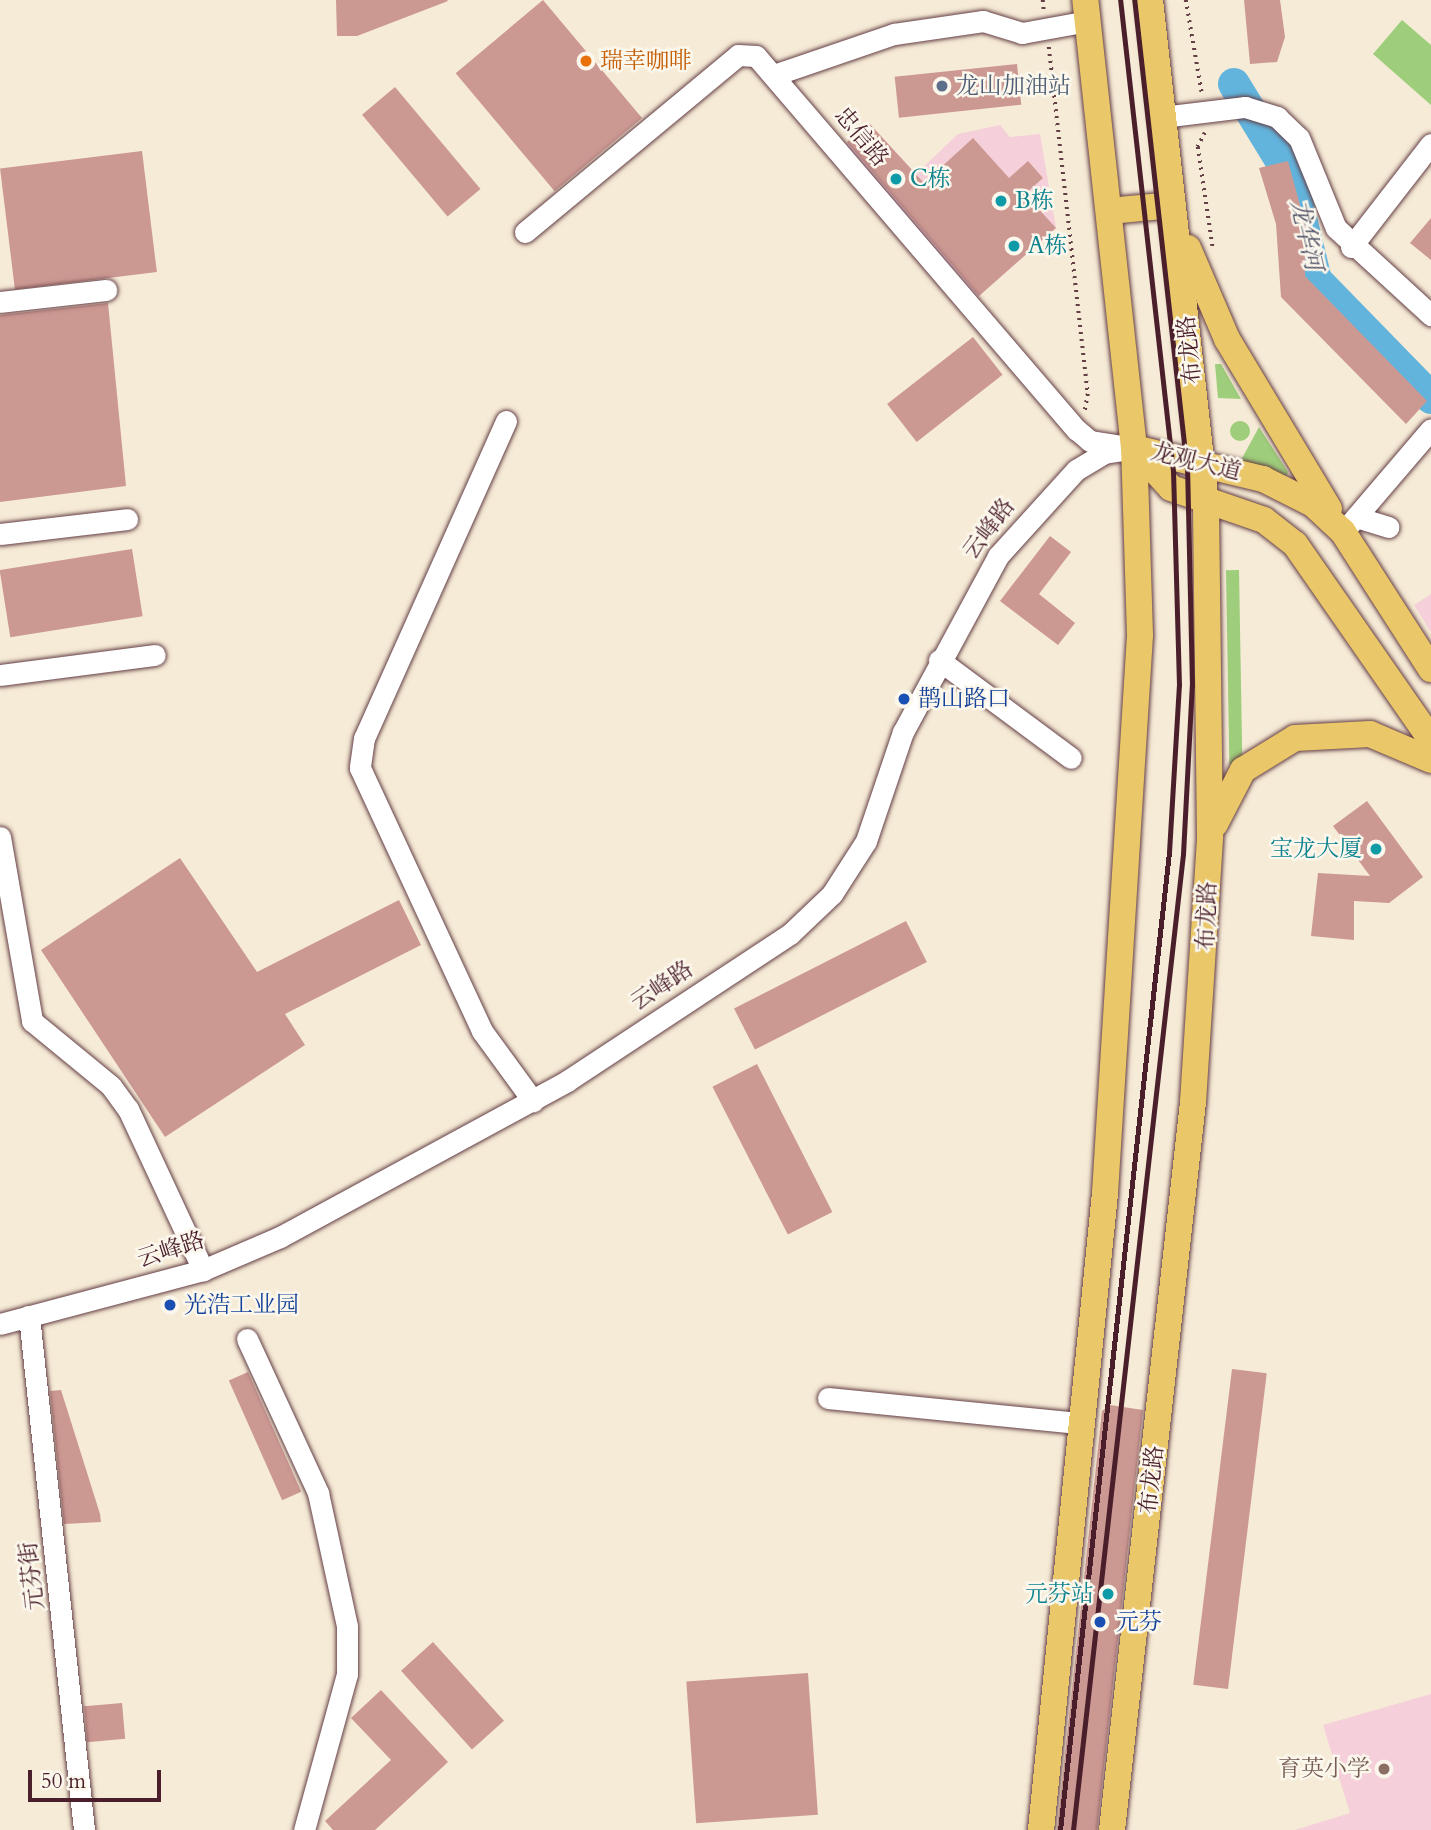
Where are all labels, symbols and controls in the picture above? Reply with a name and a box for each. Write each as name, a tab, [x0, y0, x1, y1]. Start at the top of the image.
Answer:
place label: 瑞幸咖啡	[600, 47, 692, 75]
marker: 瑞幸咖啡	[578, 53, 594, 69]
place label: 龙山加油站	[956, 72, 1071, 100]
marker: 龙山加油站	[934, 78, 950, 94]
street label: 忠信路	[828, 102, 894, 172]
place label: C栋	[910, 165, 951, 193]
marker: C栋	[888, 171, 904, 187]
place label: B栋	[1015, 187, 1054, 215]
marker: B栋	[993, 193, 1009, 209]
water label: 龙华河	[1284, 197, 1328, 273]
place label: A栋	[1028, 232, 1067, 260]
marker: A栋	[1006, 238, 1022, 254]
street label: 布龙路	[1173, 314, 1207, 386]
street label: 龙观大道	[1148, 437, 1244, 487]
street label: 云峰路	[957, 493, 1021, 565]
place label: 鹊山路口	[918, 685, 1010, 713]
marker: 鹊山路口	[896, 691, 912, 707]
place label: 宝龙大厦	[1270, 835, 1362, 863]
marker: 宝龙大厦	[1368, 841, 1384, 857]
street label: 布龙路	[1192, 881, 1222, 951]
street label: 云峰路	[626, 955, 698, 1017]
street label: 云峰路	[134, 1226, 208, 1274]
place label: 光浩工业园	[184, 1291, 299, 1319]
marker: 光浩工业园	[162, 1297, 178, 1313]
street label: 布龙路	[1135, 1444, 1169, 1516]
street label: 元芬街	[15, 1540, 49, 1612]
place label: 元芬站	[1025, 1580, 1094, 1608]
marker: 元芬站	[1100, 1586, 1116, 1602]
place label: 元芬	[1116, 1608, 1162, 1636]
marker: 元芬	[1090, 1612, 1110, 1632]
place label: 育英小学	[1278, 1755, 1370, 1783]
scale bar	[32, 1756, 164, 1800]
marker: 育英小学	[1376, 1761, 1392, 1777]
text: 50 m	[41, 1767, 86, 1796]

